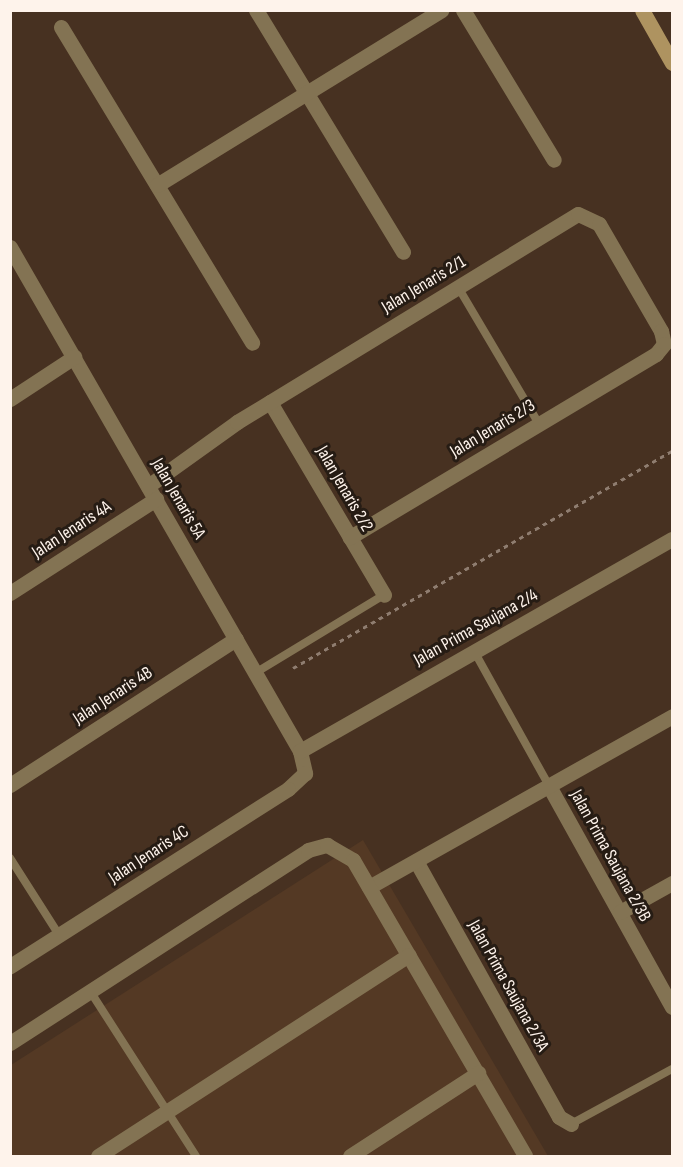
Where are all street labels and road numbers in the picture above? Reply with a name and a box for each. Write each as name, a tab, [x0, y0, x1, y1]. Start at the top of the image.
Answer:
street label: Jalan Jenaris 2/1	[378, 251, 470, 319]
street label: Jalan Jenaris 2/3	[447, 395, 539, 463]
street label: Jalan Jenaris 2/2	[311, 442, 377, 536]
street label: Jalan Jenaris 5A	[146, 455, 210, 543]
street label: Jalan Jenaris 4A	[28, 496, 116, 564]
street label: Jalan Prima Saujana 2/4	[410, 585, 542, 671]
street label: Jalan Jenaris 4B	[69, 662, 157, 730]
street label: Jalan Prima Saujana 2/3B	[565, 786, 655, 926]
street label: Jalan Jenaris 4C	[105, 821, 193, 889]
street label: Jalan Prima Saujana 2/3A	[463, 916, 553, 1056]

